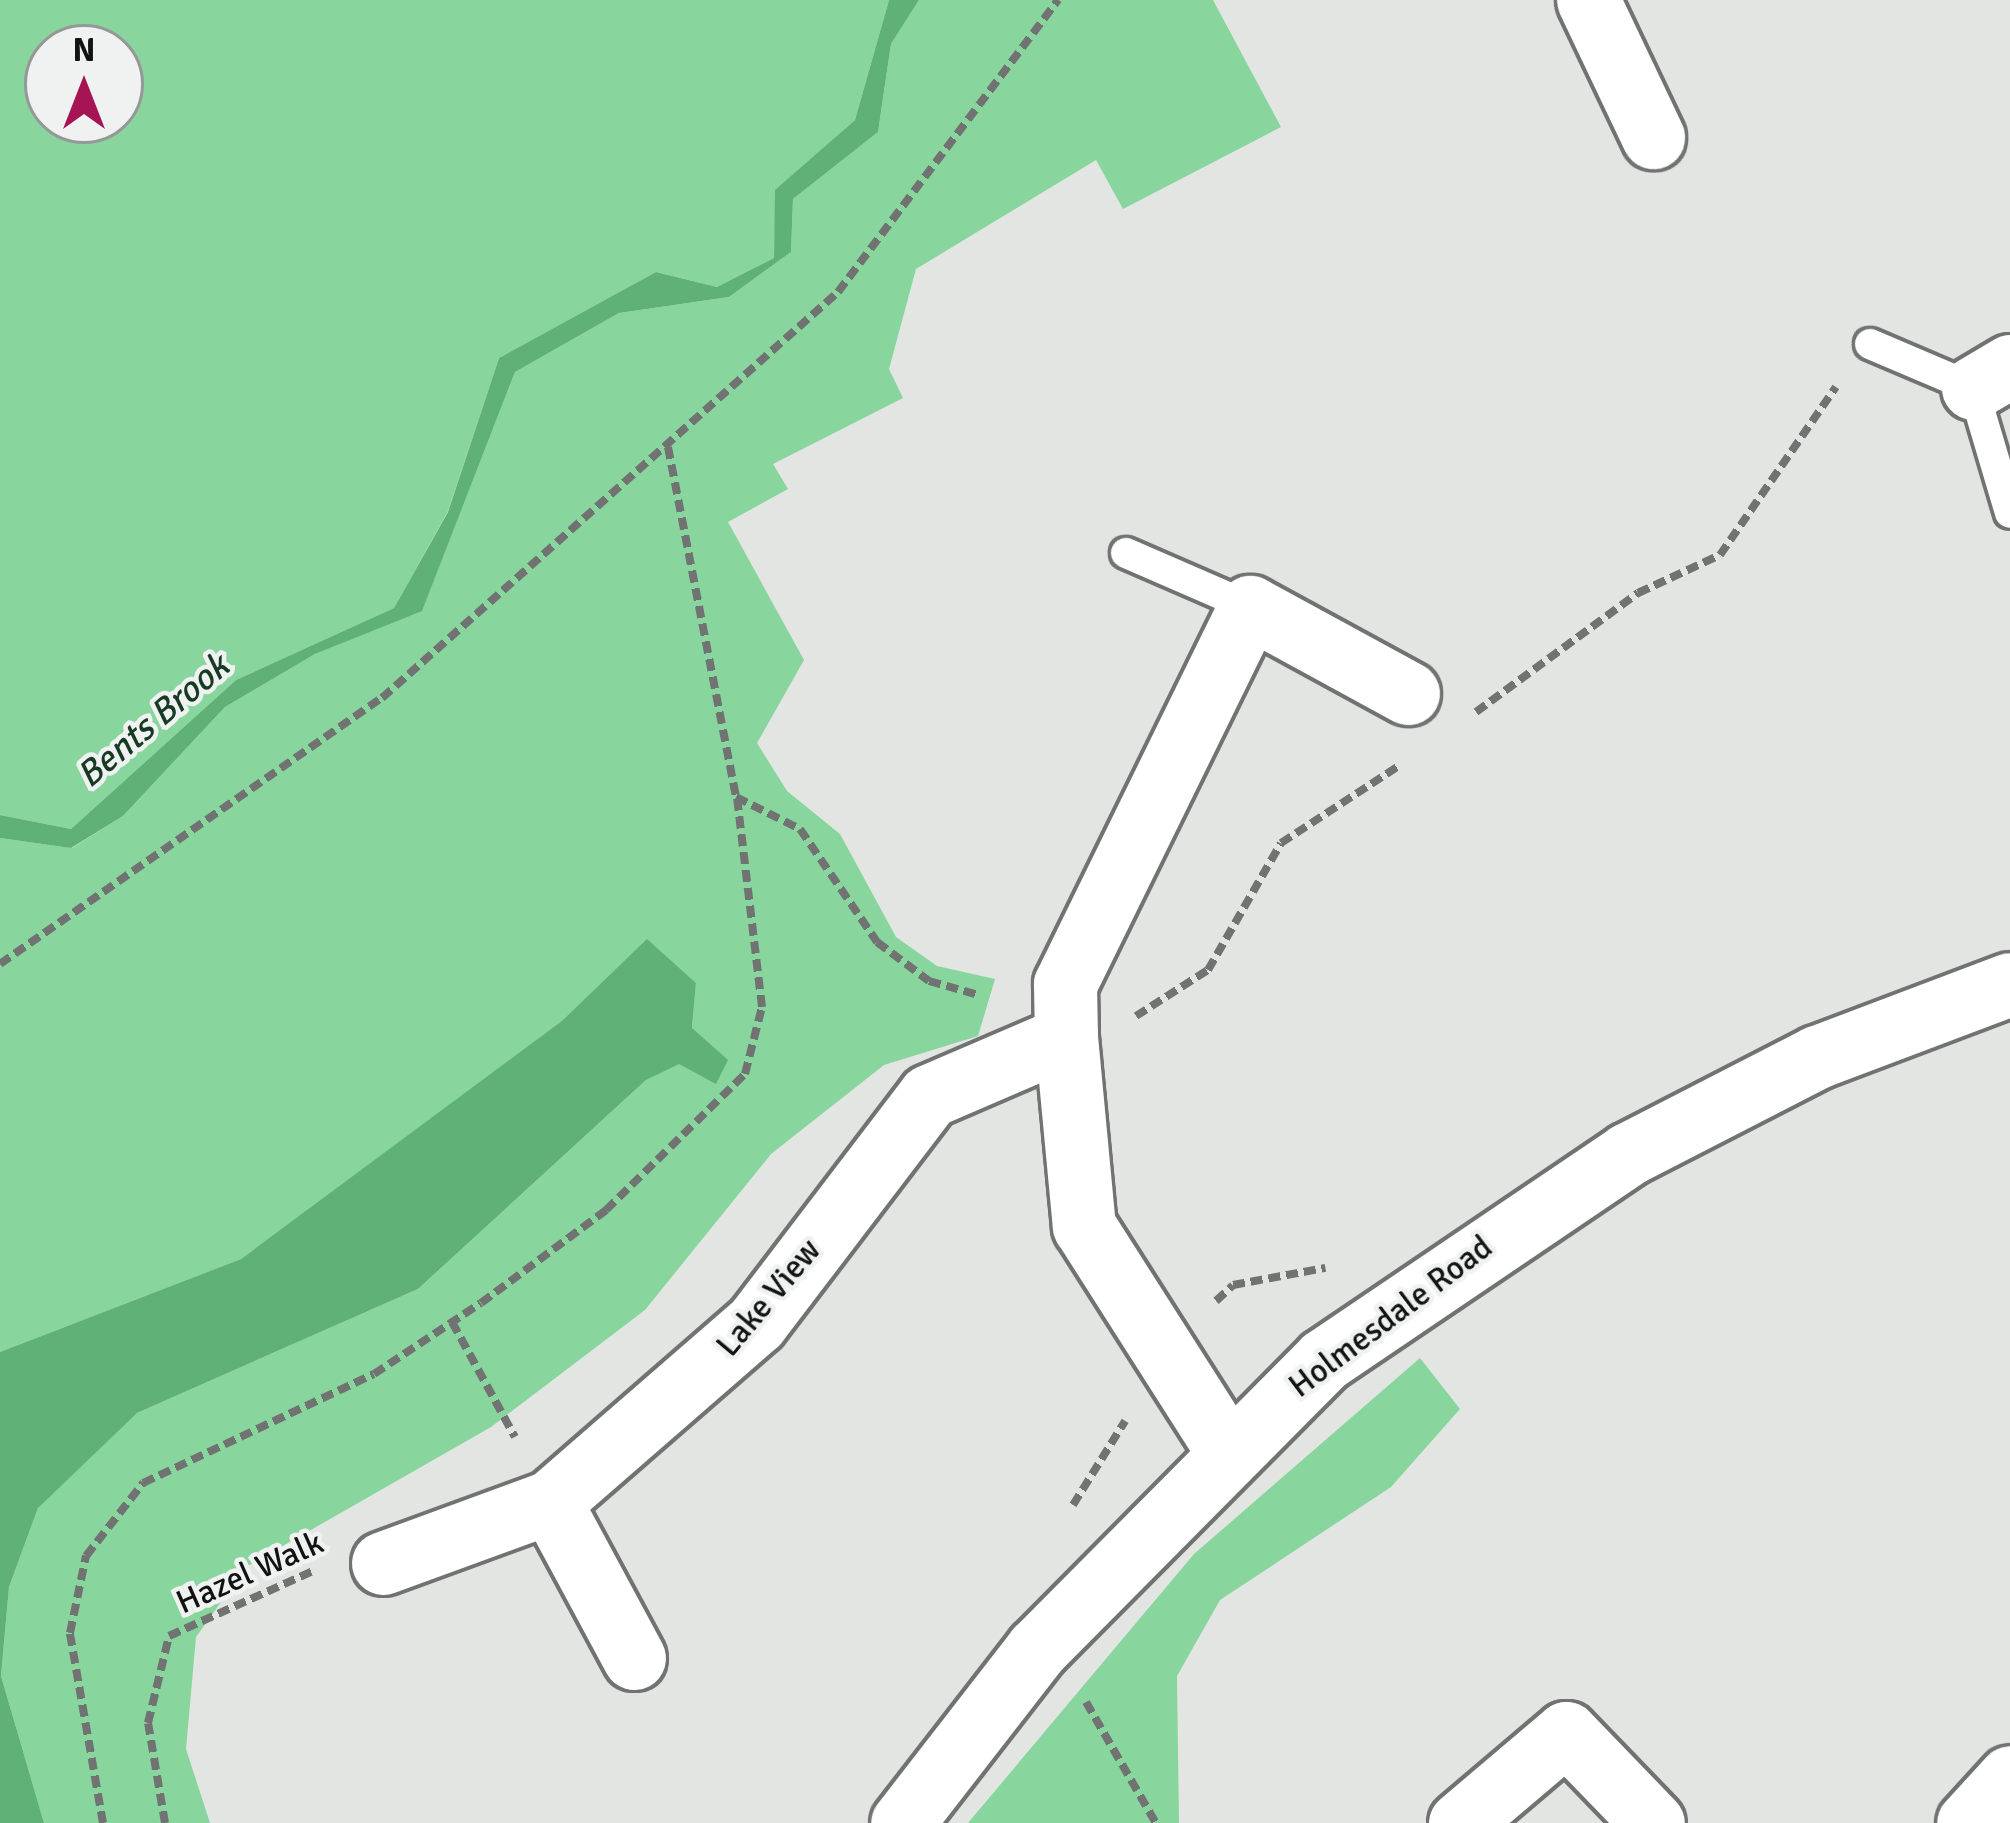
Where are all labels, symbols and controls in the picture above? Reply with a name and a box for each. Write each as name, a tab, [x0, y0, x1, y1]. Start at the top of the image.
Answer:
north arrow	[24, 24, 144, 144]
text: N	[73, 30, 95, 71]
water label: Bents Brook	[68, 645, 238, 797]
street label: Holmesdale Road	[1282, 1228, 1500, 1406]
street label: Lake View	[708, 1231, 830, 1365]
street label: Hazel Walk	[170, 1523, 330, 1623]

